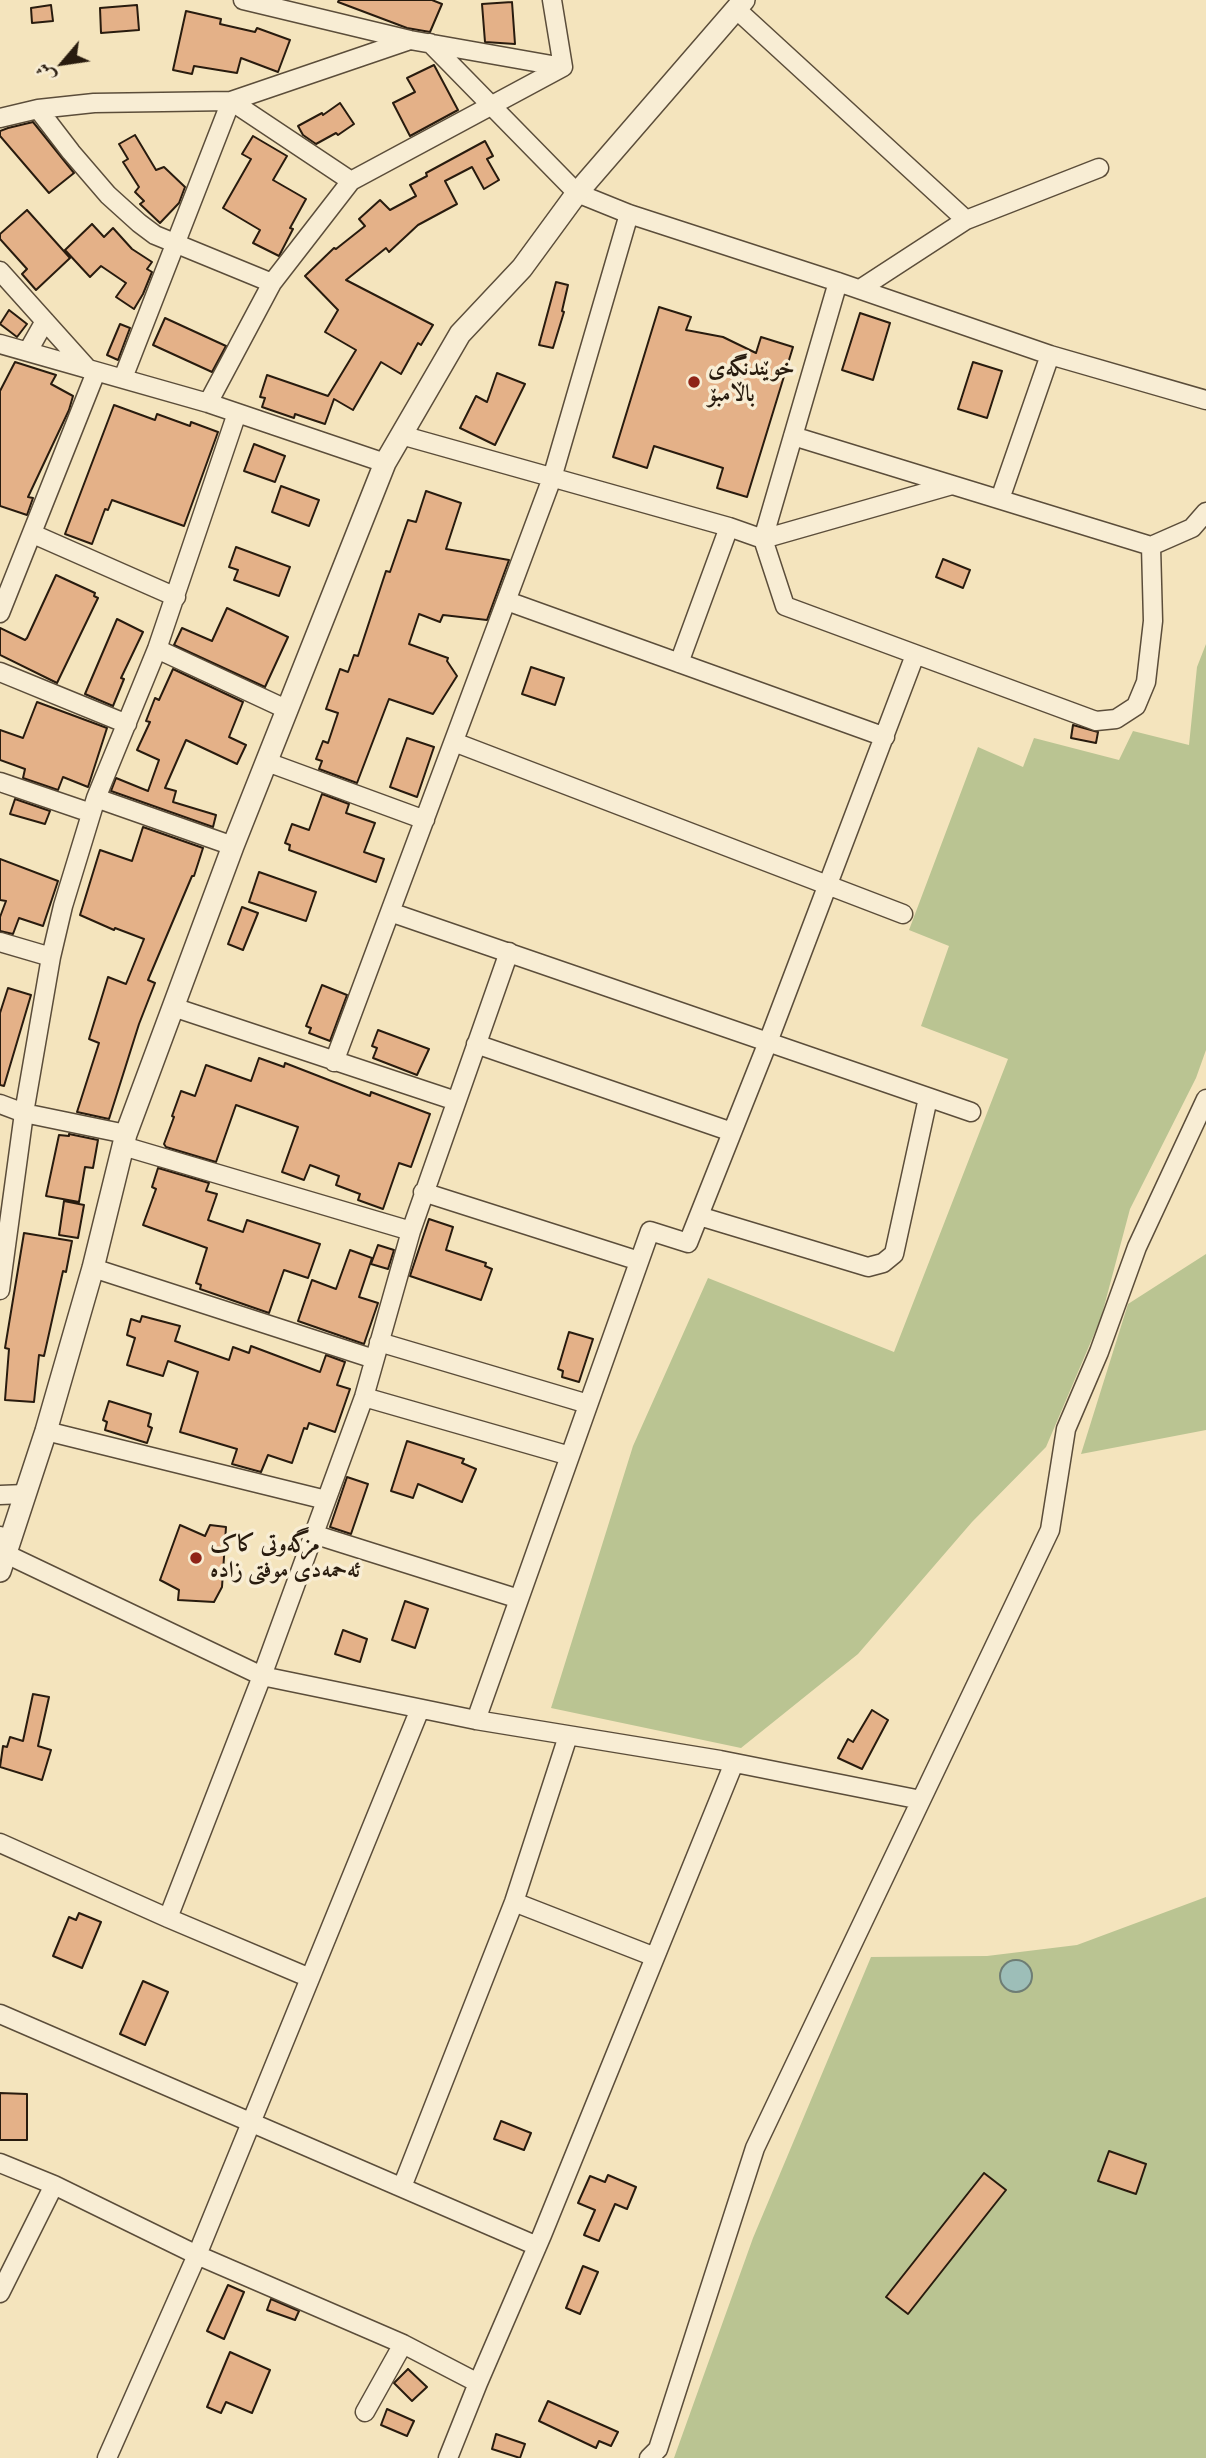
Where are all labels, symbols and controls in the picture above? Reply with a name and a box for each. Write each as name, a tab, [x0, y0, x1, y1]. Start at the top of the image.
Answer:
north arrow	[28, 28, 98, 98]
text: ش	[28, 58, 61, 88]
place label: خوێندنگەی باڵامبۆ	[708, 355, 795, 409]
marker: خوێندنگەی باڵامبۆ	[686, 374, 702, 390]
place label: مزگەوتی کاک ئەحمەدی موفتی زادە	[210, 1531, 360, 1585]
marker: مزگەوتی کاک ئەحمەدی موفتی زادە	[188, 1550, 204, 1566]

